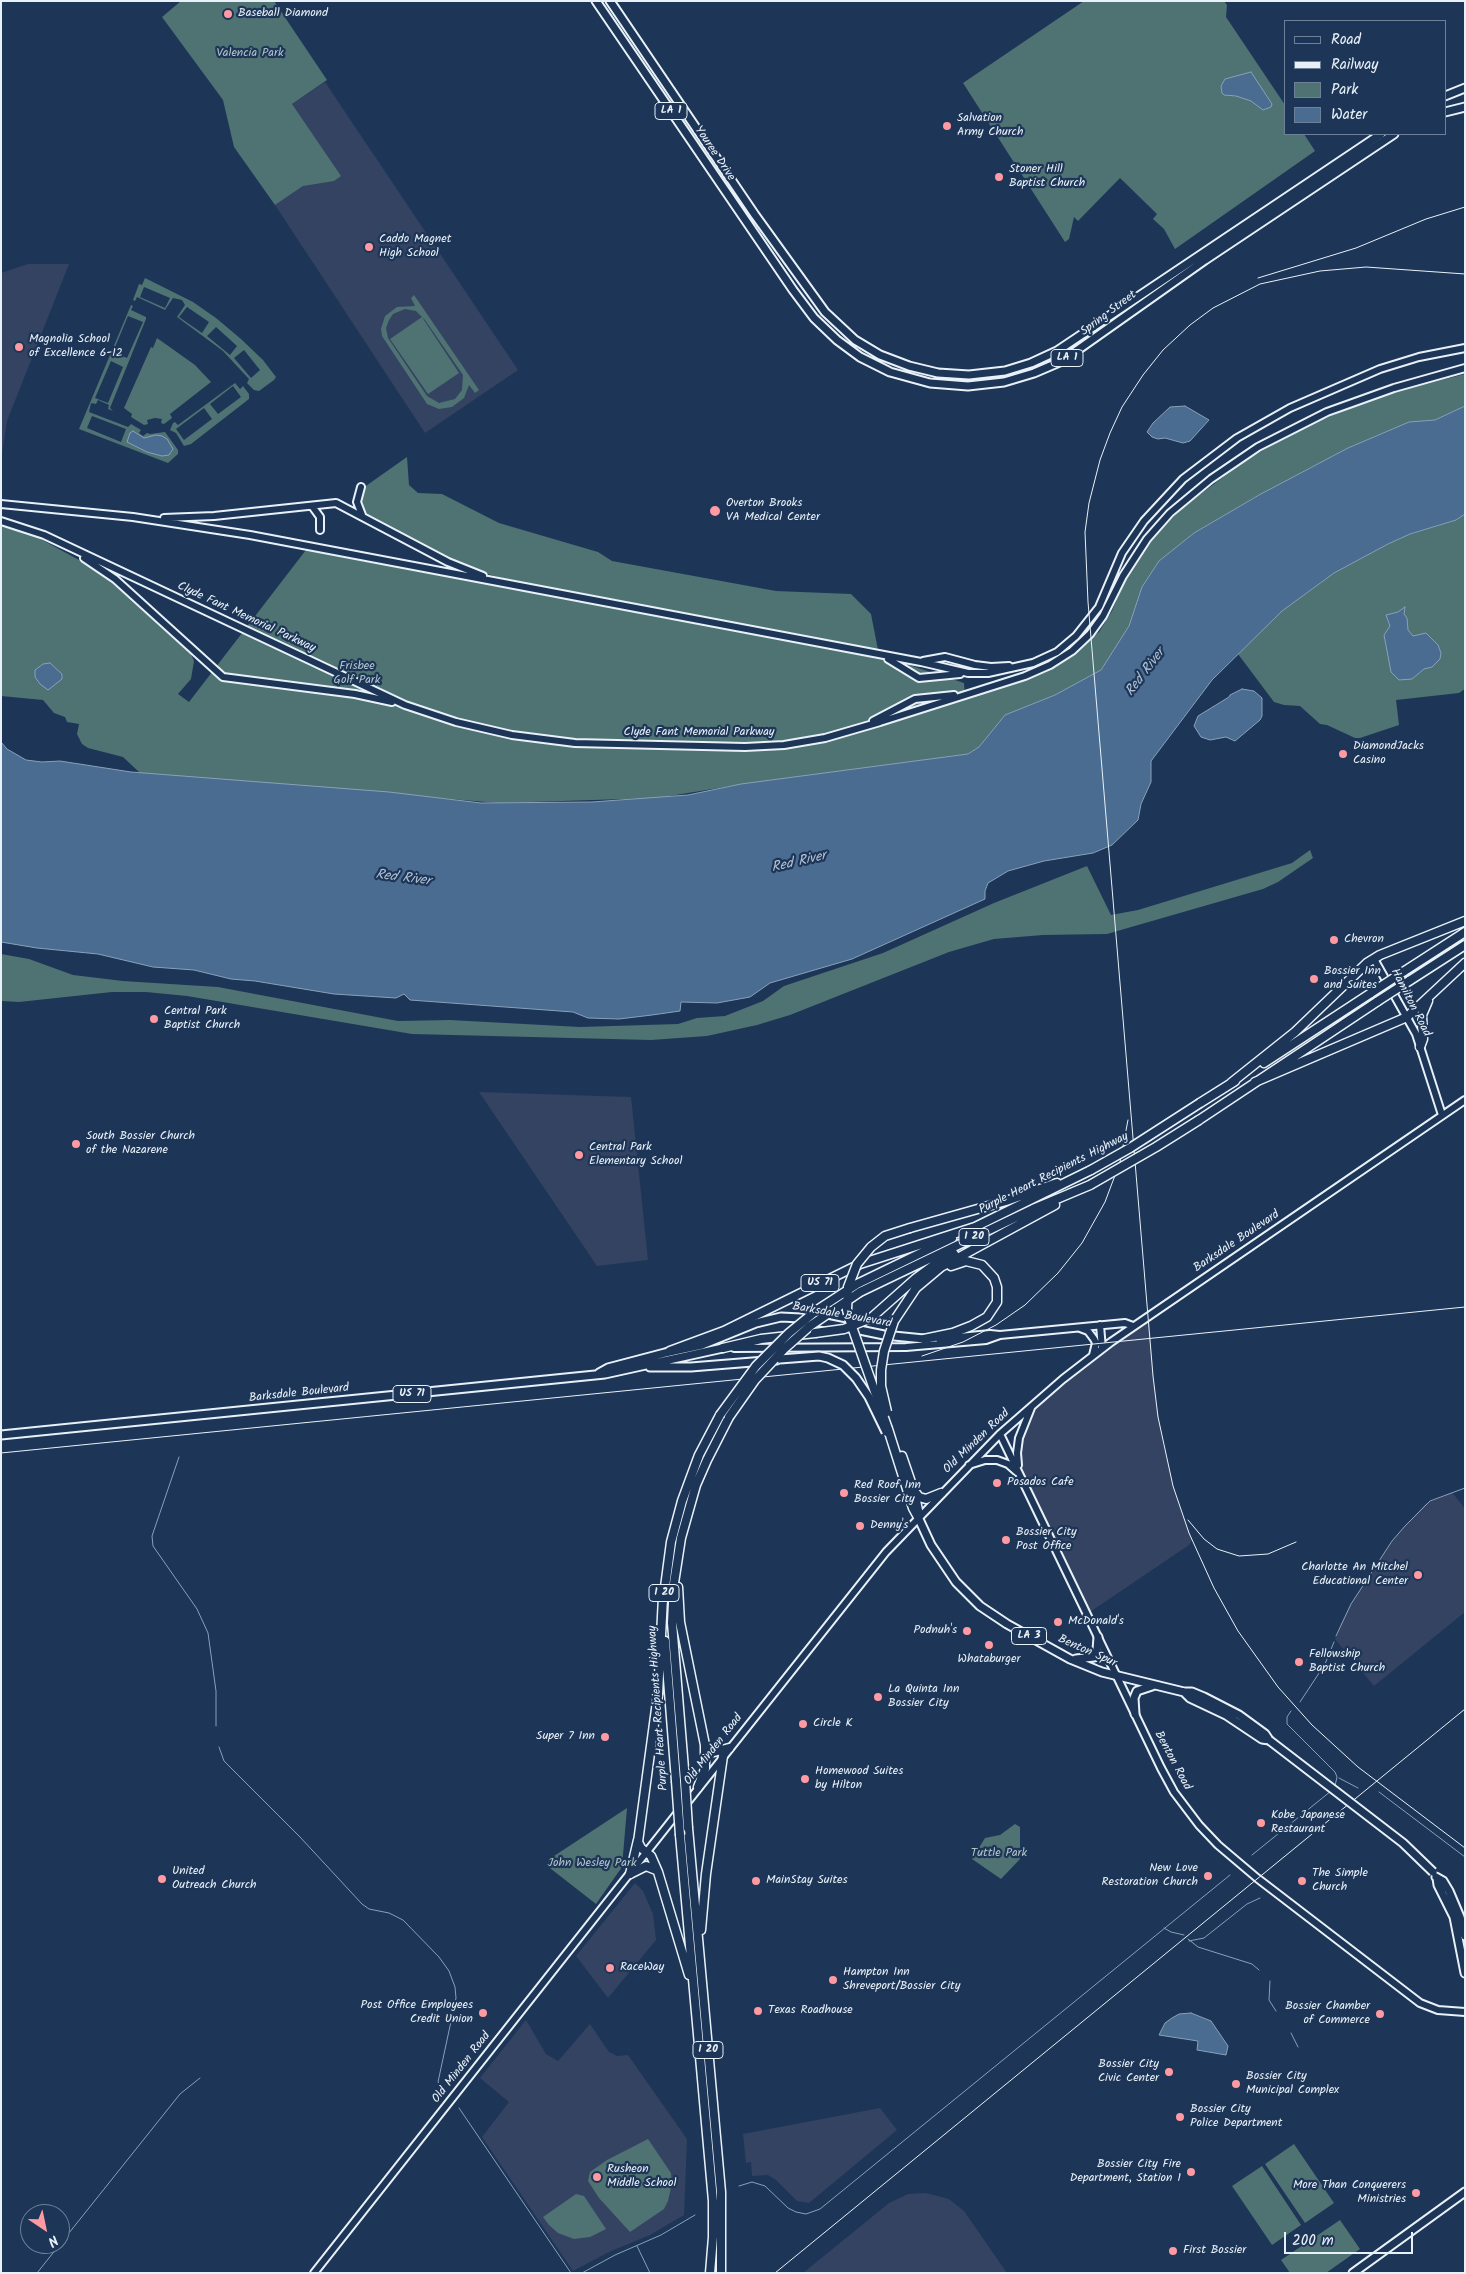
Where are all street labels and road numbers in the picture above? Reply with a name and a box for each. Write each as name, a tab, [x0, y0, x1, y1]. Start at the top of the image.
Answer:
road number: LA 1	[655, 102, 687, 120]
street label: Youree Drive	[690, 124, 738, 184]
street label: Spring Street	[1078, 288, 1140, 340]
road number: LA 1	[1051, 349, 1083, 366]
street label: Clyde Fant Memorial Parkway	[175, 580, 317, 656]
street label: Clyde Fant Memorial Parkway	[624, 726, 774, 740]
street label: Hamilton Road	[1387, 967, 1433, 1039]
street label: Purple Heart Recipients Highway	[977, 1130, 1131, 1218]
street label: Barksdale Boulevard	[1191, 1208, 1283, 1276]
road number: I 20	[959, 1228, 989, 1246]
road number: US 71	[801, 1275, 839, 1292]
street label: Barksdale Boulevard	[791, 1300, 893, 1332]
street label: Barksdale Boulevard	[248, 1382, 350, 1406]
road number: US 71	[393, 1386, 431, 1402]
street label: Old Minden Road	[941, 1407, 1013, 1477]
road number: I 20	[649, 1585, 679, 1602]
street label: Purple Heart Recipients Highway	[646, 1625, 672, 1791]
road number: LA 3	[1012, 1628, 1046, 1644]
street label: Benton Spur	[1055, 1633, 1119, 1671]
street label: Old Minden Road	[682, 1711, 746, 1789]
street label: Benton Road	[1150, 1729, 1194, 1793]
street label: Old Minden Road	[430, 2029, 494, 2107]
road number: I 20	[693, 2042, 723, 2058]

